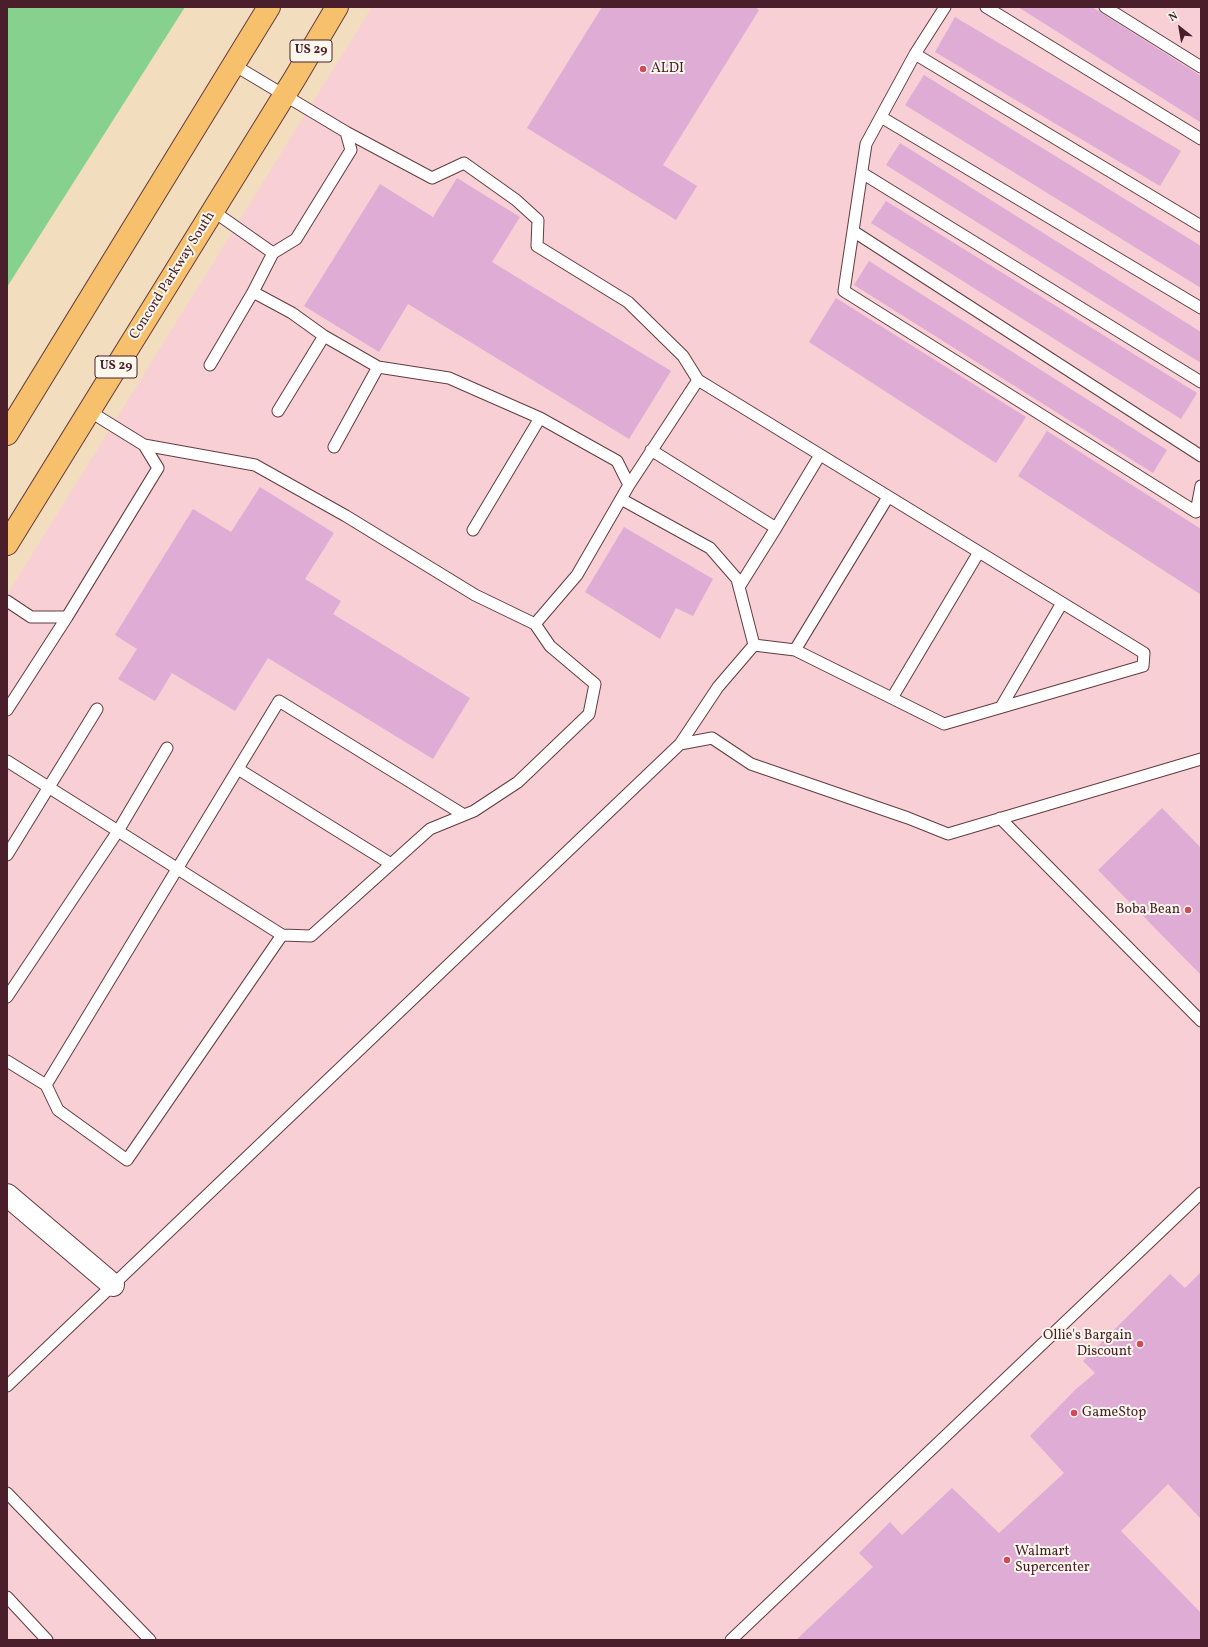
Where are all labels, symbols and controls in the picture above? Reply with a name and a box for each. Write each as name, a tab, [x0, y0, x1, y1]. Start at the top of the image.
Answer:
north arrow	[1160, 8, 1200, 48]
text: N	[1166, 9, 1181, 26]
road number: US 29	[290, 40, 332, 62]
place label: ALDI	[651, 61, 684, 77]
marker: ALDI	[638, 64, 648, 74]
street label: Concord Parkway South	[127, 209, 219, 343]
road number: US 29	[95, 356, 137, 378]
place label: Boba Bean	[1116, 902, 1180, 918]
marker: Boba Bean	[1183, 905, 1193, 915]
place label: Ollie's Bargain Discount	[1043, 1328, 1132, 1360]
marker: Ollie's Bargain Discount	[1135, 1339, 1145, 1349]
place label: GameStop	[1082, 1405, 1146, 1421]
marker: GameStop	[1069, 1408, 1079, 1418]
place label: Walmart Supercenter	[1015, 1544, 1090, 1576]
marker: Walmart Supercenter	[1002, 1555, 1012, 1565]

